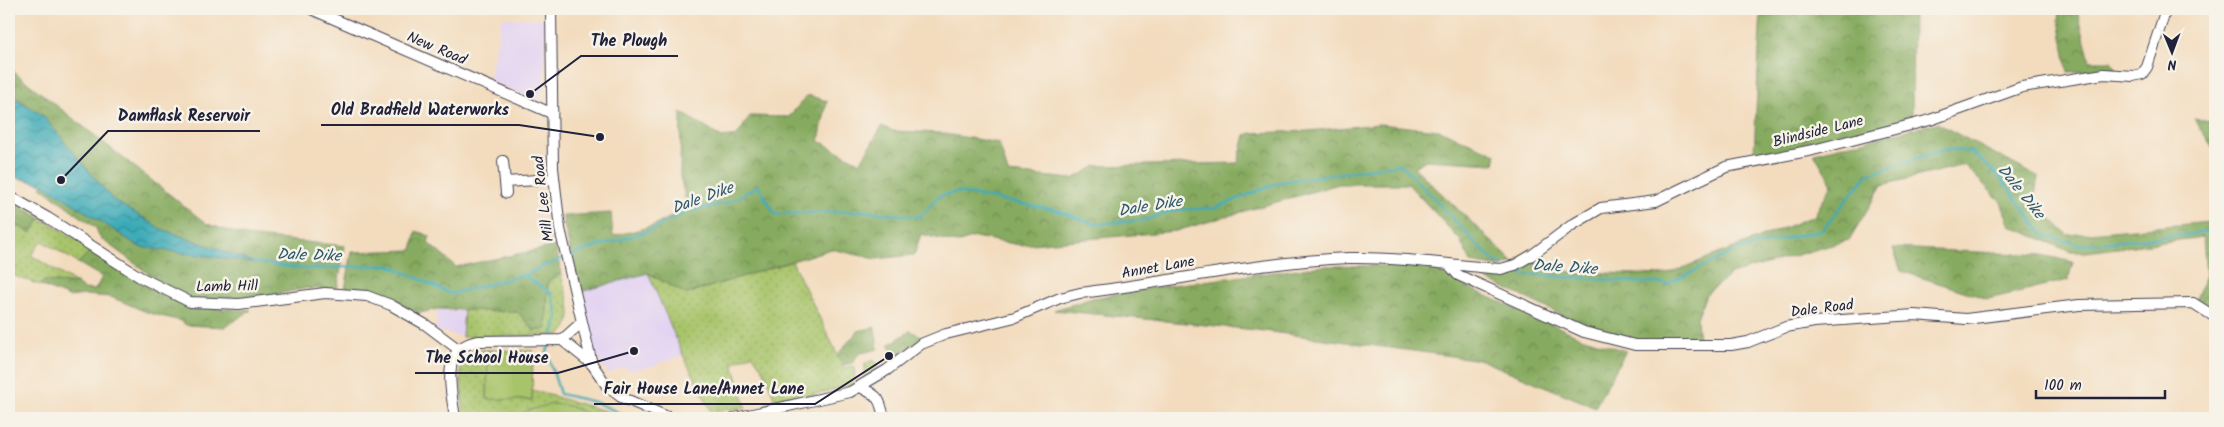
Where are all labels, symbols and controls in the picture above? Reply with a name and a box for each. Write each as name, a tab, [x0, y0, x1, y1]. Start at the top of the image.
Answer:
callout: The Plough	[581, 25, 678, 56]
street label: New Road	[403, 26, 471, 72]
north arrow	[2146, 28, 2196, 78]
text: The Plough	[591, 29, 667, 54]
text: N	[2167, 53, 2177, 75]
callout: Old Bradfield Waterworks	[321, 94, 519, 125]
text: Old Bradfield Waterworks	[331, 98, 510, 123]
callout: Damflask Reservoir	[108, 100, 260, 131]
text: Damflask Reservoir	[118, 104, 251, 129]
street label: Blindside Lane	[1770, 109, 1866, 155]
street label: Mill Lee Road	[527, 154, 561, 243]
water label: Dale Dike	[1991, 159, 2052, 226]
water label: Dale Dike	[668, 175, 739, 221]
water label: Dale Dike	[1117, 189, 1186, 224]
water label: Dale Dike	[276, 242, 343, 269]
street label: Annet Lane	[1120, 250, 1197, 286]
water label: Dale Dike	[1532, 253, 1600, 282]
street label: Lamb Hill	[196, 274, 259, 300]
street label: Dale Road	[1789, 293, 1855, 325]
callout: The School House	[415, 342, 558, 373]
text: The School House	[425, 346, 549, 371]
scale bar	[2036, 367, 2165, 399]
callout: Fair House Lane/Annet Lane	[594, 373, 815, 404]
text: 100 m	[2044, 374, 2082, 398]
text: Fair House Lane/Annet Lane	[604, 377, 804, 402]

